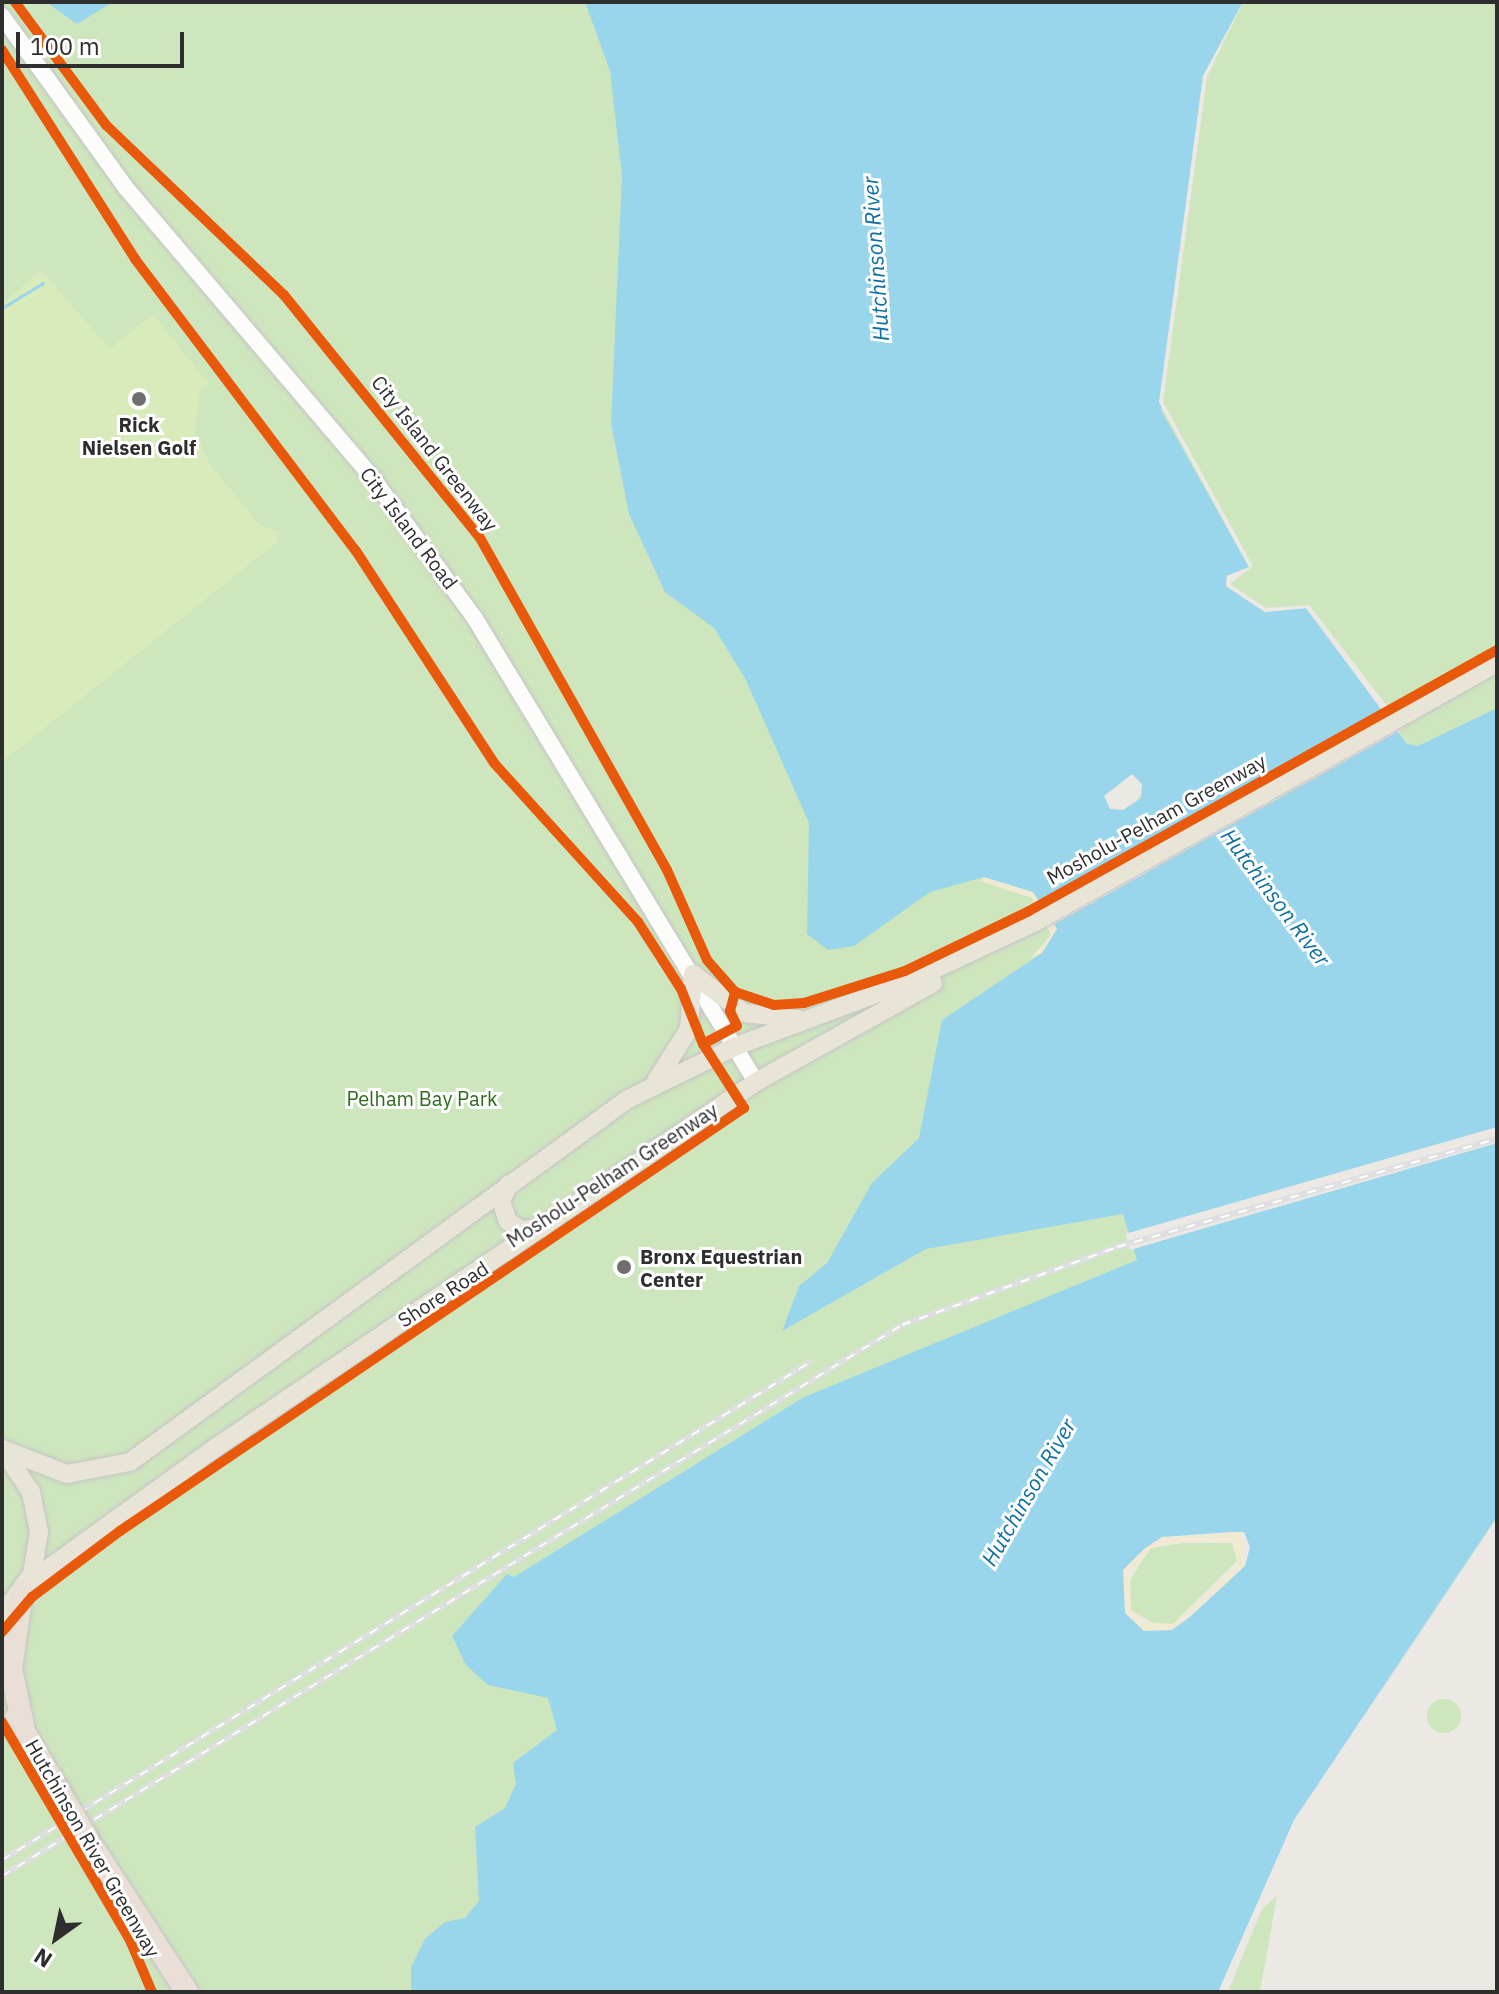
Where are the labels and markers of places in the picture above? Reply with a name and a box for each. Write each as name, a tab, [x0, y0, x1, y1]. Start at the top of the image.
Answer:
marker: Rick Nielsen Golf	[130, 390, 148, 408]
place label: Rick Nielsen Golf	[82, 412, 196, 459]
place label: Bronx Equestrian Center	[640, 1244, 802, 1291]
marker: Bronx Equestrian Center	[615, 1258, 633, 1276]

